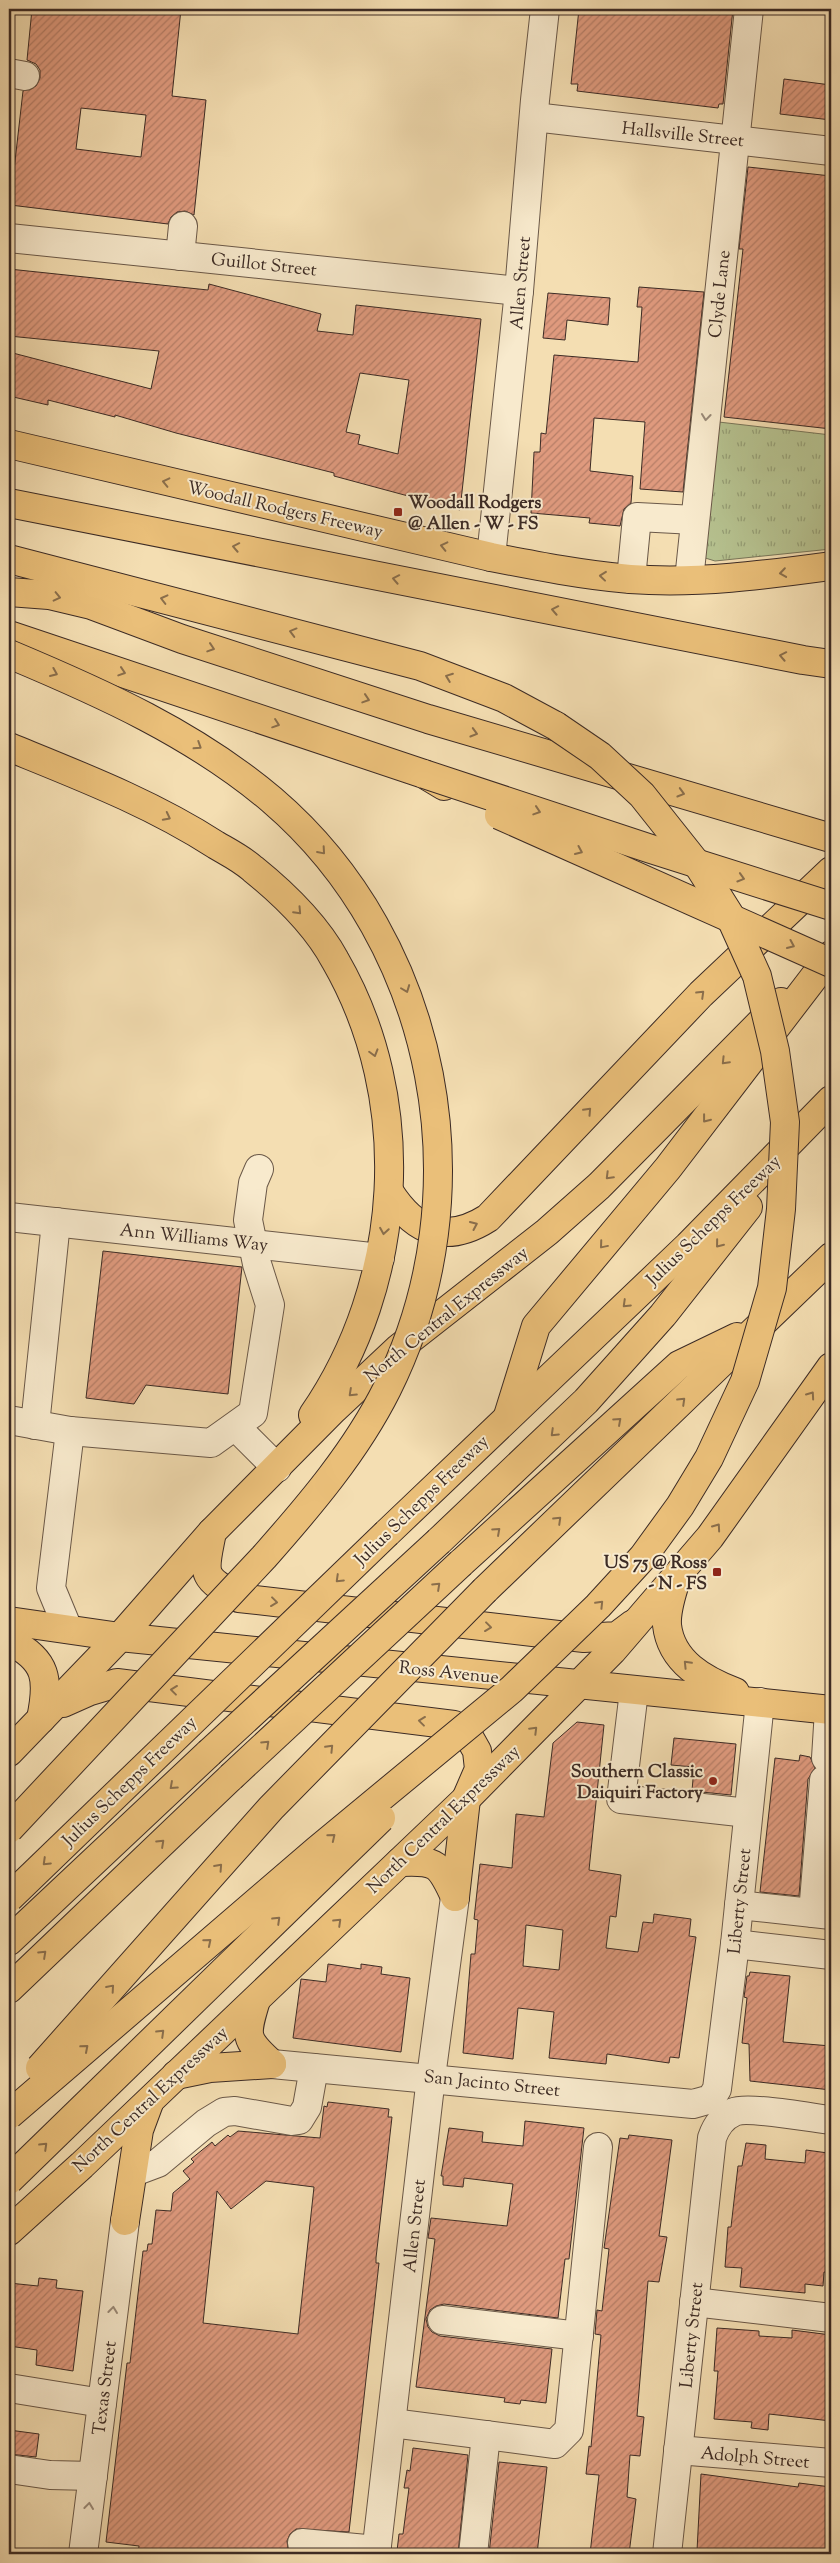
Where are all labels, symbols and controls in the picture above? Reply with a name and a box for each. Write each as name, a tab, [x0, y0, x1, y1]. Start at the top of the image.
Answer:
street label: Hallsville Street	[620, 117, 745, 155]
street label: Allen Street	[505, 235, 539, 331]
street label: Guillot Street	[210, 248, 318, 284]
street label: Clyde Lane	[703, 249, 739, 339]
one-way arrow	[701, 414, 712, 422]
street label: Woodall Rodgers Freeway	[184, 476, 385, 546]
one-way arrow	[162, 477, 171, 488]
place label: Woodall Rodgers @ Allen - W - FS	[408, 491, 541, 538]
marker: Woodall Rodgers @ Allen - W - FS	[392, 506, 404, 518]
one-way arrow	[439, 541, 448, 552]
one-way arrow	[232, 542, 241, 553]
one-way arrow	[779, 567, 787, 578]
one-way arrow	[599, 571, 607, 582]
one-way arrow	[391, 574, 400, 585]
one-way arrow	[53, 591, 62, 602]
one-way arrow	[160, 594, 169, 605]
one-way arrow	[551, 606, 560, 616]
one-way arrow	[288, 627, 297, 638]
one-way arrow	[206, 642, 215, 652]
one-way arrow	[779, 652, 787, 662]
one-way arrow	[117, 666, 125, 676]
one-way arrow	[49, 667, 58, 678]
one-way arrow	[445, 673, 453, 683]
one-way arrow	[361, 693, 369, 703]
one-way arrow	[271, 718, 279, 728]
one-way arrow	[470, 727, 478, 737]
one-way arrow	[193, 740, 202, 749]
one-way arrow	[676, 787, 685, 797]
one-way arrow	[532, 806, 541, 816]
one-way arrow	[162, 811, 171, 821]
one-way arrow	[574, 844, 583, 855]
one-way arrow	[316, 845, 325, 854]
one-way arrow	[737, 872, 745, 882]
one-way arrow	[292, 906, 301, 915]
one-way arrow	[786, 939, 795, 950]
one-way arrow	[400, 984, 410, 993]
one-way arrow	[695, 991, 704, 1000]
one-way arrow	[368, 1048, 378, 1057]
one-way arrow	[722, 1055, 731, 1064]
one-way arrow	[582, 1107, 591, 1116]
one-way arrow	[702, 1113, 711, 1122]
street label: Julius Schepps Freeway	[640, 1150, 788, 1293]
one-way arrow	[606, 1170, 615, 1179]
street label: Ann Williams Way	[118, 1218, 269, 1260]
one-way arrow	[469, 1221, 478, 1232]
one-way arrow	[379, 1227, 390, 1235]
one-way arrow	[716, 1238, 724, 1247]
one-way arrow	[600, 1239, 609, 1248]
street label: North Central Expressway	[360, 1241, 535, 1390]
one-way arrow	[623, 1298, 632, 1307]
one-way arrow	[348, 1387, 357, 1396]
one-way arrow	[805, 1391, 815, 1400]
one-way arrow	[676, 1398, 685, 1407]
one-way arrow	[612, 1418, 621, 1427]
one-way arrow	[551, 1427, 560, 1436]
street label: Julius Schepps Freeway	[348, 1430, 496, 1573]
one-way arrow	[552, 1517, 561, 1526]
one-way arrow	[711, 1523, 720, 1533]
one-way arrow	[492, 1527, 501, 1536]
place label: US 75 @ Ross - N - FS	[604, 1551, 707, 1598]
marker: US 75 @ Ross - N - FS	[711, 1566, 723, 1578]
one-way arrow	[336, 1573, 345, 1582]
one-way arrow	[431, 1583, 440, 1592]
one-way arrow	[271, 1596, 279, 1607]
one-way arrow	[594, 1601, 603, 1610]
one-way arrow	[484, 1621, 492, 1632]
street label: Ross Avenue	[398, 1656, 500, 1692]
one-way arrow	[684, 1660, 693, 1669]
one-way arrow	[170, 1685, 178, 1696]
street label: Julius Schepps Freeway	[56, 1711, 204, 1854]
one-way arrow	[418, 1717, 427, 1727]
one-way arrow	[528, 1726, 537, 1735]
street label: North Central Expressway	[362, 1740, 527, 1901]
one-way arrow	[261, 1741, 270, 1750]
one-way arrow	[324, 1745, 333, 1754]
place label: Southern Classic Daiquiri Factory	[571, 1760, 704, 1807]
marker: Southern Classic Daiquiri Factory	[707, 1775, 719, 1787]
one-way arrow	[169, 1780, 178, 1789]
one-way arrow	[327, 1834, 336, 1843]
one-way arrow	[155, 1840, 164, 1849]
street label: Liberty Street	[723, 1847, 759, 1955]
one-way arrow	[43, 1856, 52, 1865]
one-way arrow	[213, 1863, 222, 1872]
one-way arrow	[272, 1917, 281, 1926]
one-way arrow	[332, 1919, 341, 1928]
one-way arrow	[203, 1939, 212, 1948]
one-way arrow	[37, 1951, 46, 1960]
one-way arrow	[105, 1985, 114, 1994]
street label: North Central Expressway	[68, 2021, 235, 2180]
one-way arrow	[155, 2030, 164, 2039]
one-way arrow	[80, 2045, 89, 2054]
street label: San Jacinto Street	[422, 2065, 561, 2105]
one-way arrow	[38, 2143, 47, 2152]
street label: Allen Street	[398, 2178, 434, 2274]
street label: Liberty Street	[675, 2281, 711, 2389]
one-way arrow	[107, 2306, 118, 2314]
street label: Texas Street	[87, 2340, 125, 2437]
street label: Adolph Street	[699, 2441, 810, 2477]
one-way arrow	[83, 2502, 94, 2510]

